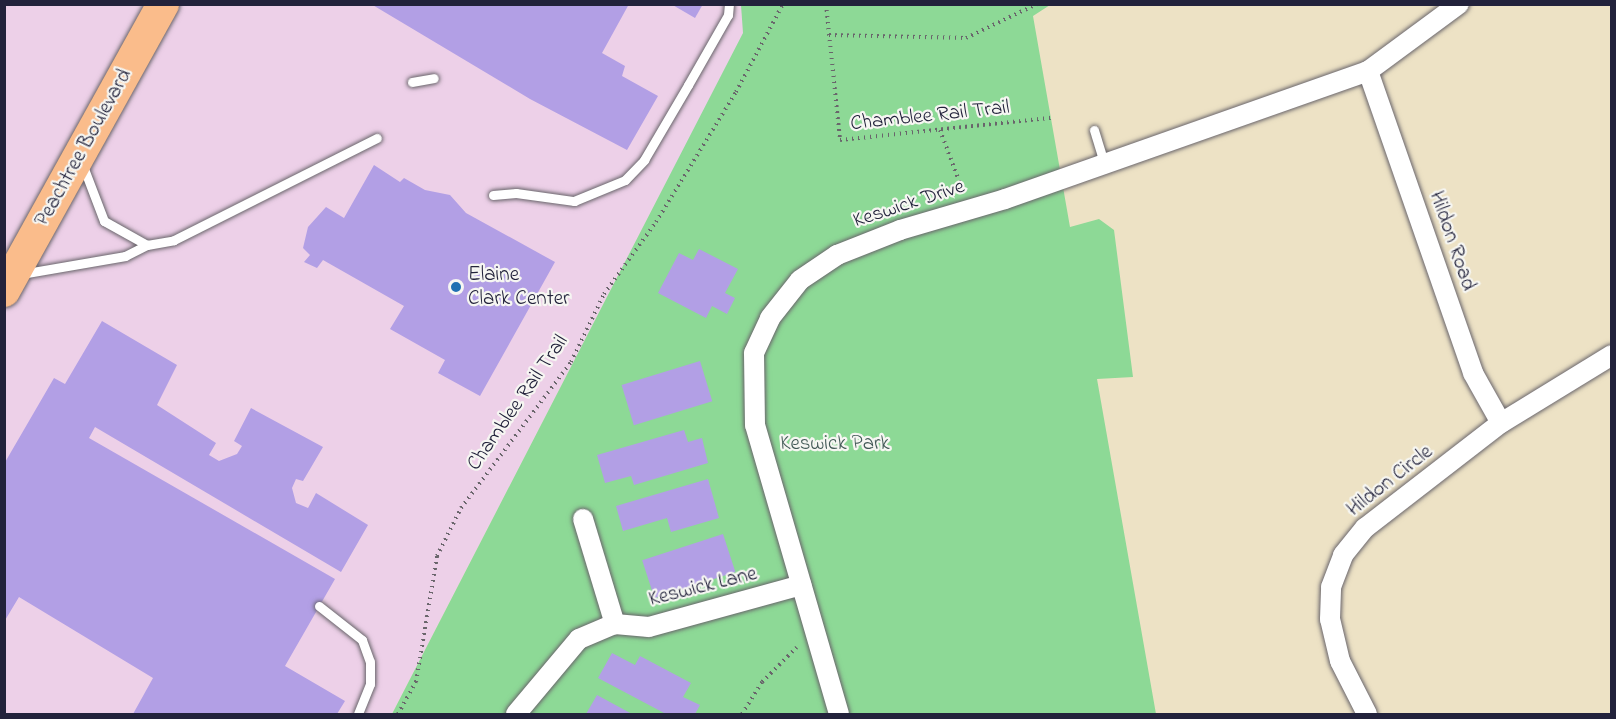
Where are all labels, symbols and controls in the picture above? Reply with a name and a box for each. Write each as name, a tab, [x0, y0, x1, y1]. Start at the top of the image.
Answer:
street label: Peachtree Boulevard	[30, 65, 138, 231]
street label: Chamblee Rail Trail	[849, 95, 1011, 137]
street label: Keswick Drive	[850, 174, 968, 234]
street label: Hildon Road	[1423, 188, 1481, 294]
place label: Elaine Clark Center	[468, 262, 570, 312]
marker: Elaine Clark Center	[449, 280, 463, 294]
street label: Chamblee Rail Trail	[462, 330, 574, 476]
park label: Keswick Park	[780, 431, 890, 457]
street label: Hildon Circle	[1342, 440, 1438, 522]
street label: Keswick Lane	[646, 561, 760, 613]

